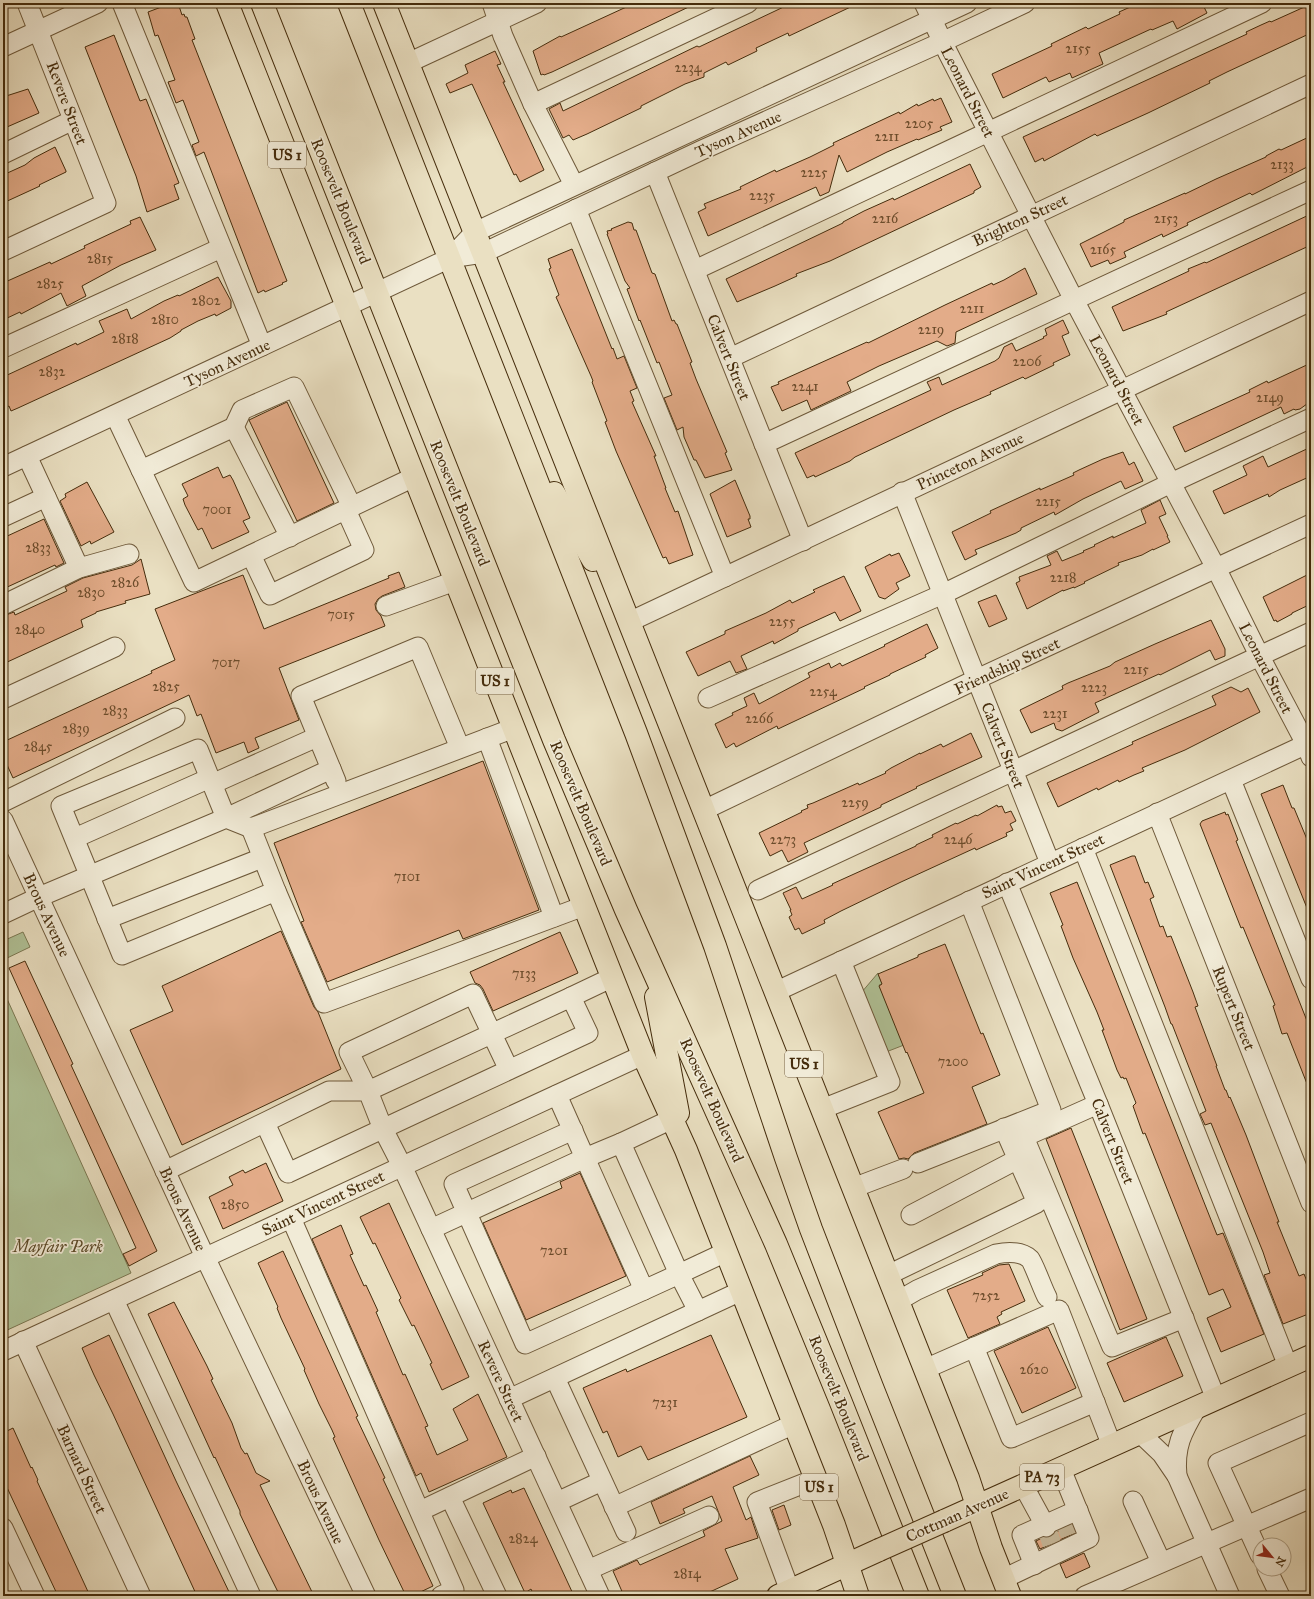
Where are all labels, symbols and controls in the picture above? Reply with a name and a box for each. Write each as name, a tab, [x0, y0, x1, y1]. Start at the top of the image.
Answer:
house number: 2155	[1065, 40, 1091, 57]
street label: Leonard Street	[937, 43, 999, 141]
street label: Revere Street	[42, 59, 92, 148]
house number: 2234	[674, 59, 703, 76]
street label: Tyson Avenue	[692, 106, 784, 162]
house number: 2205	[905, 115, 934, 132]
house number: 2211	[875, 128, 900, 145]
street label: Roosevelt Boulevard	[307, 135, 375, 267]
road number: US 1	[268, 142, 306, 168]
house number: 2133	[1270, 156, 1294, 173]
house number: 2225	[800, 164, 828, 181]
house number: 2235	[749, 187, 775, 204]
street label: Brighton Street	[969, 190, 1071, 251]
house number: 2216	[872, 210, 899, 227]
house number: 2153	[1154, 210, 1178, 227]
house number: 2165	[1090, 241, 1117, 258]
house number: 2815	[87, 250, 114, 267]
house number: 2825	[36, 275, 64, 292]
house number: 2802	[191, 292, 221, 309]
house number: 2211	[960, 300, 985, 317]
house number: 2810	[151, 311, 179, 328]
street label: Calvert Street	[703, 311, 755, 403]
house number: 2219	[918, 321, 944, 338]
house number: 2818	[111, 330, 139, 347]
street label: Leonard Street	[1085, 332, 1149, 429]
street label: Tyson Avenue	[181, 335, 273, 391]
house number: 2206	[1012, 353, 1042, 370]
house number: 2832	[39, 363, 66, 380]
house number: 2241	[791, 378, 819, 395]
house number: 2149	[1256, 389, 1284, 406]
street label: Princeton Avenue	[914, 428, 1027, 494]
street label: Roosevelt Boulevard	[426, 437, 494, 569]
house number: 2215	[1035, 493, 1061, 510]
house number: 7001	[202, 501, 232, 518]
house number: 2833	[25, 539, 51, 556]
house number: 2218	[1050, 569, 1076, 586]
house number: 2826	[111, 574, 140, 591]
house number: 2830	[77, 584, 105, 601]
house number: 7015	[327, 606, 355, 623]
house number: 2255	[769, 613, 796, 630]
street label: Leonard Street	[1235, 619, 1297, 717]
house number: 2840	[15, 621, 45, 638]
street label: Friendship Street	[951, 633, 1063, 699]
house number: 7017	[212, 654, 240, 671]
house number: 2215	[1123, 661, 1149, 678]
road number: US 1	[476, 668, 514, 694]
house number: 2825	[152, 678, 180, 695]
house number: 2223	[1081, 679, 1107, 696]
house number: 2254	[809, 683, 838, 700]
street label: Calvert Street	[977, 699, 1029, 791]
house number: 2833	[102, 702, 128, 719]
house number: 2231	[1043, 705, 1068, 722]
house number: 2266	[745, 710, 774, 727]
house number: 2839	[62, 720, 90, 737]
house number: 2845	[24, 738, 53, 755]
street label: Roosevelt Boulevard	[546, 738, 616, 868]
house number: 2259	[841, 794, 869, 811]
street label: Saint Vincent Street	[979, 829, 1108, 903]
house number: 2273	[770, 831, 796, 848]
house number: 2246	[944, 831, 973, 848]
house number: 7101	[394, 868, 421, 885]
street label: Brous Avenue	[19, 870, 75, 960]
street label: Rupert Street	[1208, 963, 1260, 1053]
house number: 7133	[512, 965, 536, 982]
street label: Roosevelt Boulevard	[676, 1035, 748, 1165]
road number: US 1	[785, 1051, 823, 1077]
house number: 7200	[938, 1053, 968, 1070]
street label: Calvert Street	[1087, 1095, 1139, 1187]
street label: Brous Avenue	[155, 1164, 211, 1254]
street label: Saint Vincent Street	[259, 1166, 388, 1240]
house number: 2850	[220, 1196, 250, 1213]
park label: Mayfair Park	[11, 1237, 103, 1256]
house number: 7201	[540, 1242, 568, 1259]
house number: 7252	[972, 1287, 1000, 1304]
street label: Roosevelt Boulevard	[805, 1332, 873, 1464]
street label: Revere Street	[474, 1337, 528, 1425]
house number: 2620	[1019, 1361, 1049, 1378]
house number: 7231	[652, 1394, 678, 1411]
street label: Barnard Street	[53, 1422, 111, 1517]
street label: Brous Avenue	[293, 1457, 349, 1547]
road number: PA 73	[1020, 1464, 1064, 1490]
road number: US 1	[800, 1474, 838, 1500]
street label: Cottman Avenue	[903, 1484, 1012, 1546]
house number: 2824	[508, 1530, 539, 1547]
north arrow	[1252, 1537, 1292, 1577]
text: N	[1272, 1554, 1288, 1569]
house number: 2814	[673, 1565, 702, 1582]

